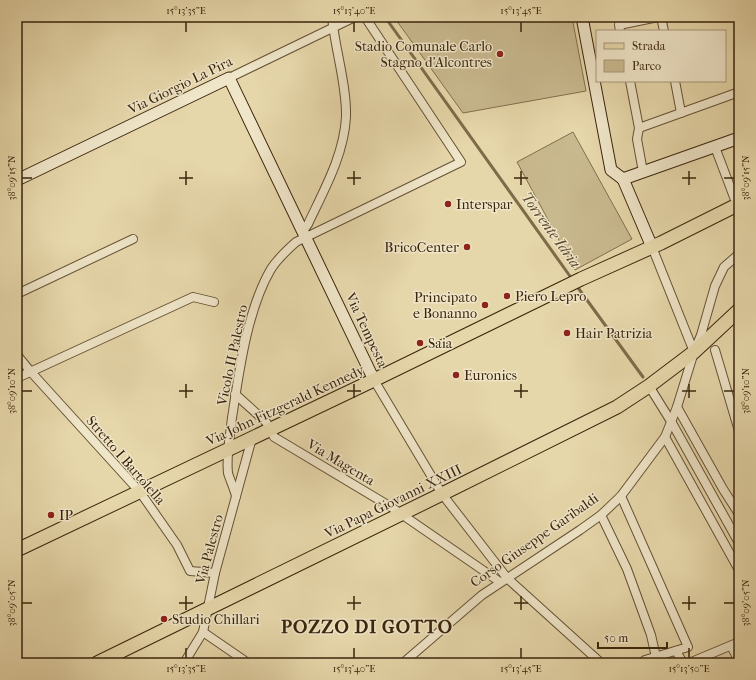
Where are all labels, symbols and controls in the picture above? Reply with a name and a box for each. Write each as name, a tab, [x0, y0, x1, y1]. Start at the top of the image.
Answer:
text: 15°13'35"E	[166, 5, 206, 17]
text: 15°13'40"E	[333, 5, 375, 17]
text: 15°13'45"E	[500, 5, 542, 17]
legend	[596, 30, 726, 82]
place label: Stadio Comunale Carlo Stagno d'Alcontres	[355, 38, 492, 71]
text: Strada	[632, 39, 666, 53]
marker: Stadio Comunale Carlo Stagno d'Alcontres	[495, 49, 505, 59]
street label: Via Giorgio La Pira	[124, 53, 236, 119]
text: Parco	[632, 59, 661, 73]
text: 38°09'15"N	[6, 155, 18, 201]
text: 38°09'15"N	[740, 155, 752, 201]
water label: Torrente Idria	[517, 189, 585, 272]
place label: Interspar	[456, 196, 513, 213]
marker: Interspar	[443, 199, 453, 209]
place label: BricoCenter	[384, 239, 459, 256]
marker: BricoCenter	[462, 242, 472, 252]
place label: Piero Lepro	[515, 288, 586, 305]
street label: Via Tempesta	[341, 289, 392, 371]
place label: Principato e Bonanno	[413, 289, 477, 322]
marker: Piero Lepro	[502, 291, 512, 301]
marker: Principato e Bonanno	[480, 300, 490, 310]
street label: Vicolo II Palestro	[213, 303, 251, 408]
place label: Hair Patrizia	[575, 325, 653, 342]
marker: Hair Patrizia	[562, 328, 572, 338]
place label: Saia	[428, 335, 453, 352]
marker: Saia	[415, 338, 425, 348]
street label: Via John Fitzgerald Kennedy	[203, 361, 367, 450]
place label: Euronics	[464, 367, 517, 384]
text: 38°09'10"N	[6, 368, 18, 414]
text: 38°09'10"N	[740, 368, 752, 414]
marker: Euronics	[451, 370, 461, 380]
street label: Stretto I Bartolella	[82, 412, 169, 509]
street label: Via Magenta	[303, 435, 378, 490]
street label: Via Papa Giovanni XXIII	[321, 461, 465, 543]
street label: Corso Giuseppe Garibaldi	[467, 490, 602, 591]
place label: IP	[59, 507, 73, 524]
marker: IP	[46, 510, 56, 520]
street label: Via Palestro	[192, 512, 227, 587]
text: 38°09'05"N	[6, 579, 18, 627]
text: 38°09'05"N	[740, 579, 752, 627]
place label: Studio Chillari	[172, 611, 260, 628]
marker: Studio Chillari	[159, 614, 169, 624]
district label: POZZO DI GOTTO	[281, 617, 453, 638]
scale bar	[598, 624, 667, 650]
text: 50 m	[604, 631, 628, 645]
text: 15°13'35"E	[166, 663, 206, 675]
text: 15°13'40"E	[333, 663, 375, 675]
text: 15°13'45"E	[500, 663, 542, 675]
text: 15°13'50"E	[668, 663, 710, 675]

